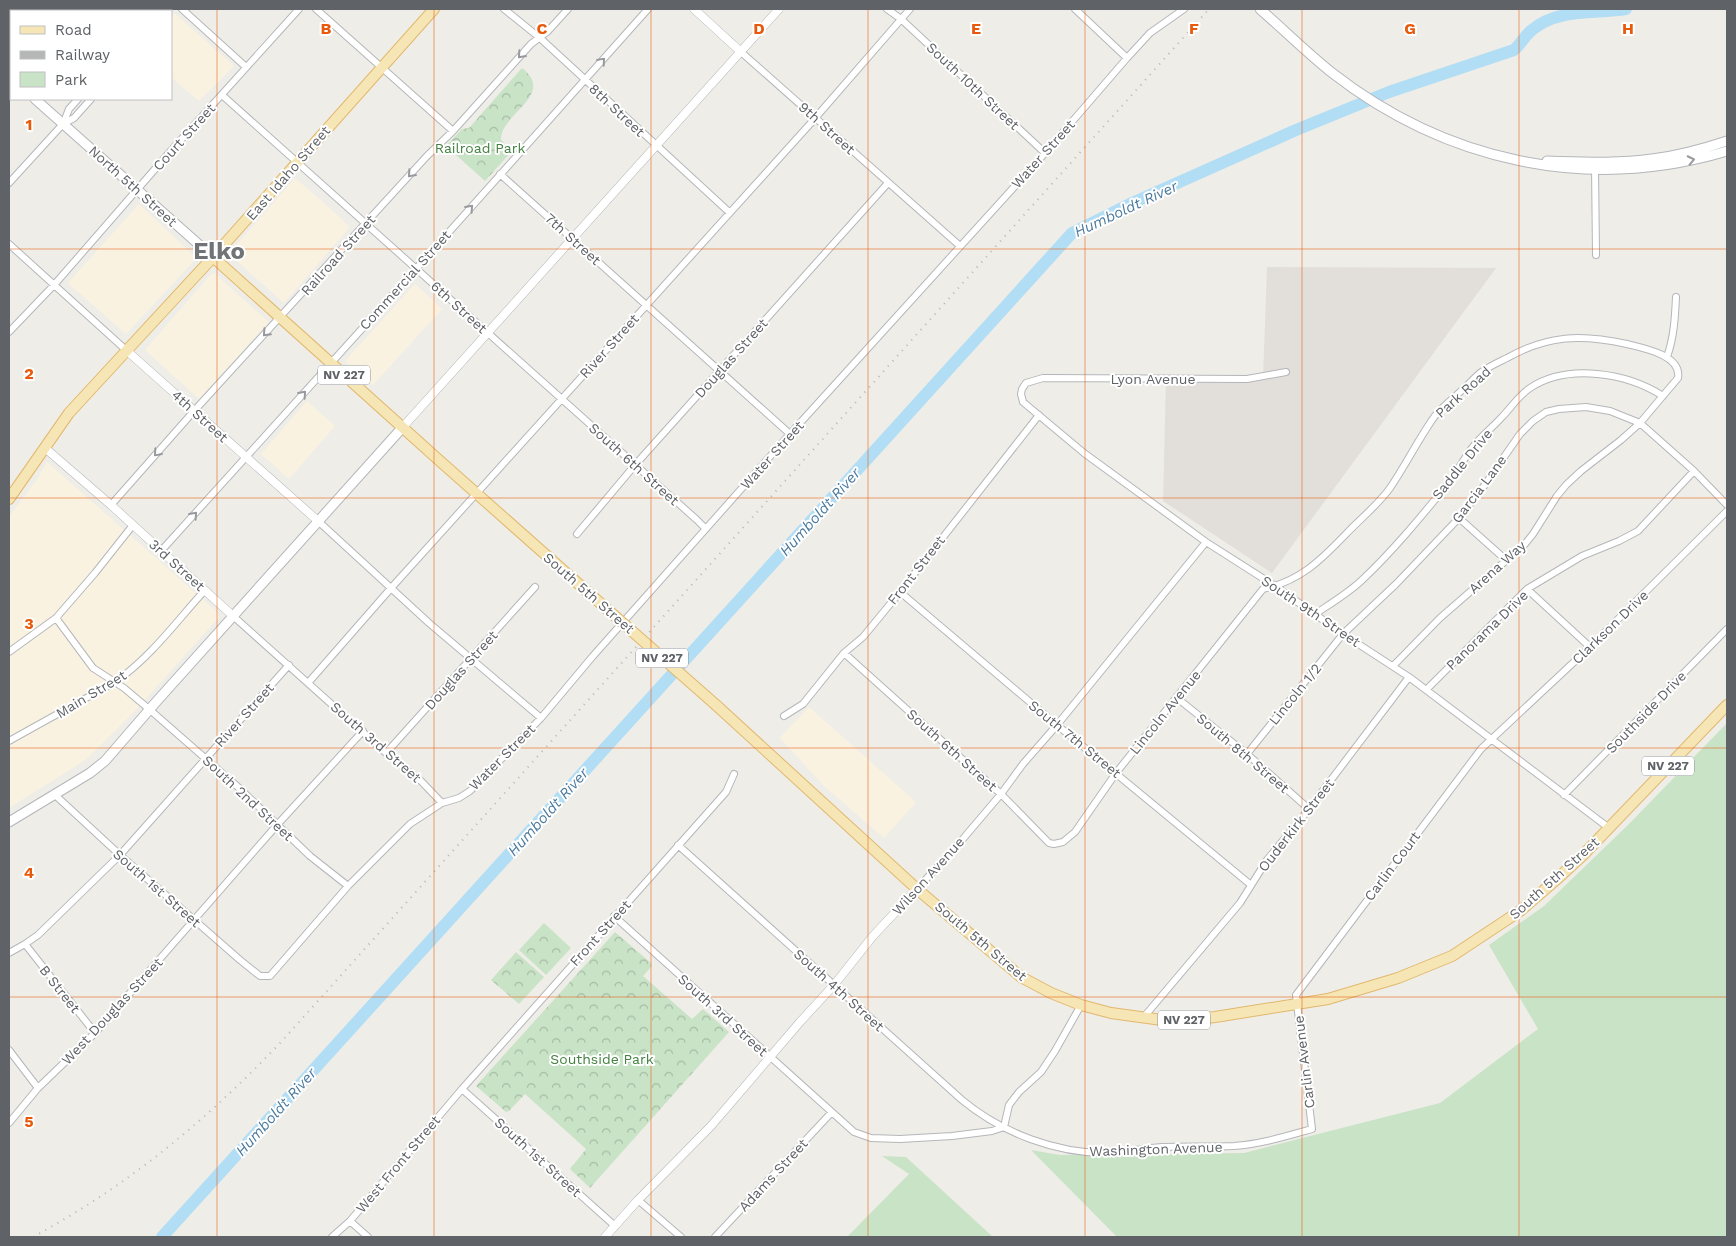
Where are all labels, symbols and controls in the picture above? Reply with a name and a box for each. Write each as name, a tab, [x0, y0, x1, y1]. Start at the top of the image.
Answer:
legend	[10, 10, 172, 100]
text: B	[321, 19, 332, 38]
text: C	[537, 19, 548, 38]
text: D	[753, 19, 765, 38]
text: E	[971, 19, 981, 38]
text: F	[1189, 19, 1199, 38]
text: G	[1404, 19, 1416, 38]
text: H	[1622, 19, 1634, 38]
text: Road	[55, 21, 92, 39]
street label: South 10th Street	[923, 39, 1023, 133]
text: Railway	[55, 46, 110, 64]
one-way arrow	[518, 50, 527, 59]
one-way arrow	[596, 58, 605, 67]
text: Park	[55, 71, 88, 89]
street label: 8th Street	[586, 80, 648, 140]
street label: 9th Street	[796, 99, 858, 157]
street label: Court Street	[150, 100, 218, 174]
text: 1	[26, 115, 32, 134]
street label: Water Street	[1008, 116, 1078, 192]
street label: East Idaho Street	[243, 123, 333, 223]
park label: Railroad Park	[435, 140, 525, 156]
street label: North 5th Street	[86, 142, 180, 230]
one-way arrow	[1686, 155, 1695, 166]
one-way arrow	[408, 169, 417, 178]
water label: Humboldt River	[1071, 177, 1182, 241]
one-way arrow	[464, 205, 473, 214]
street label: 7th Street	[542, 210, 604, 268]
street label: Railroad Street	[298, 211, 378, 299]
street label: Commercial Street	[356, 227, 454, 333]
district label: Elko	[193, 237, 245, 265]
street label: 6th Street	[428, 278, 490, 336]
street label: River Street	[576, 311, 642, 381]
street label: Douglas Street	[691, 315, 771, 401]
one-way arrow	[263, 327, 272, 336]
street label: Park Road	[1432, 363, 1494, 421]
text: 2	[24, 364, 34, 383]
road number: NV 227	[318, 366, 370, 384]
street label: Lyon Avenue	[1110, 371, 1196, 387]
street label: 4th Street	[169, 387, 231, 445]
one-way arrow	[297, 390, 306, 399]
street label: Water Street	[737, 417, 807, 493]
street label: South 6th Street	[586, 419, 682, 509]
street label: Saddle Drive	[1429, 425, 1495, 503]
one-way arrow	[153, 448, 162, 457]
street label: Garcia Lane	[1448, 452, 1510, 526]
water label: Humboldt River	[776, 463, 865, 560]
one-way arrow	[188, 511, 197, 520]
street label: Front Street	[884, 532, 948, 608]
street label: 3rd Street	[146, 536, 208, 594]
street label: Arena Way	[1465, 537, 1529, 597]
street label: South 5th Street	[540, 549, 638, 637]
street label: South 9th Street	[1259, 572, 1363, 650]
street label: Panorama Drive	[1443, 587, 1531, 673]
street label: Clarkson Drive	[1569, 587, 1651, 667]
text: 3	[24, 614, 34, 633]
street label: Douglas Street	[421, 627, 501, 713]
road number: NV 227	[636, 648, 688, 668]
street label: Lincoln 1/2	[1265, 660, 1325, 728]
street label: Main Street	[53, 667, 129, 721]
street label: Lincoln Avenue	[1126, 667, 1204, 757]
street label: Southside Drive	[1603, 668, 1689, 756]
street label: River Street	[211, 680, 277, 750]
street label: South 7th Street	[1026, 697, 1124, 781]
street label: South 3rd Street	[327, 698, 425, 786]
street label: South 6th Street	[904, 705, 1000, 795]
street label: South 8th Street	[1194, 710, 1292, 796]
street label: Water Street	[466, 721, 538, 793]
street label: South 2nd Street	[199, 752, 297, 844]
road number: NV 227	[1642, 756, 1694, 776]
water label: Humboldt River	[504, 763, 593, 860]
street label: Ouderkirk Street	[1255, 775, 1337, 875]
street label: Carlin Court	[1361, 828, 1423, 904]
street label: Wilson Avenue	[889, 834, 967, 918]
street label: South 5th Street	[1506, 834, 1602, 922]
street label: South 1st Street	[110, 846, 204, 930]
text: 4	[24, 863, 34, 882]
street label: Front Street	[566, 897, 634, 969]
street label: South 5th Street	[932, 898, 1030, 984]
street label: South 4th Street	[791, 945, 887, 1035]
street label: West Douglas Street	[58, 954, 166, 1068]
street label: B Street	[36, 962, 84, 1016]
street label: South 3rd Street	[675, 971, 771, 1059]
road number: NV 227	[1158, 1010, 1210, 1030]
street label: Carlin Avenue	[1290, 1015, 1318, 1109]
park label: Southside Park	[550, 1051, 654, 1067]
water label: Humboldt River	[232, 1063, 321, 1160]
text: 5	[24, 1112, 34, 1131]
street label: West Front Street	[353, 1112, 444, 1216]
street label: South 1st Street	[492, 1114, 585, 1200]
street label: Adams Street	[735, 1135, 811, 1215]
street label: Washington Avenue	[1089, 1139, 1223, 1159]

